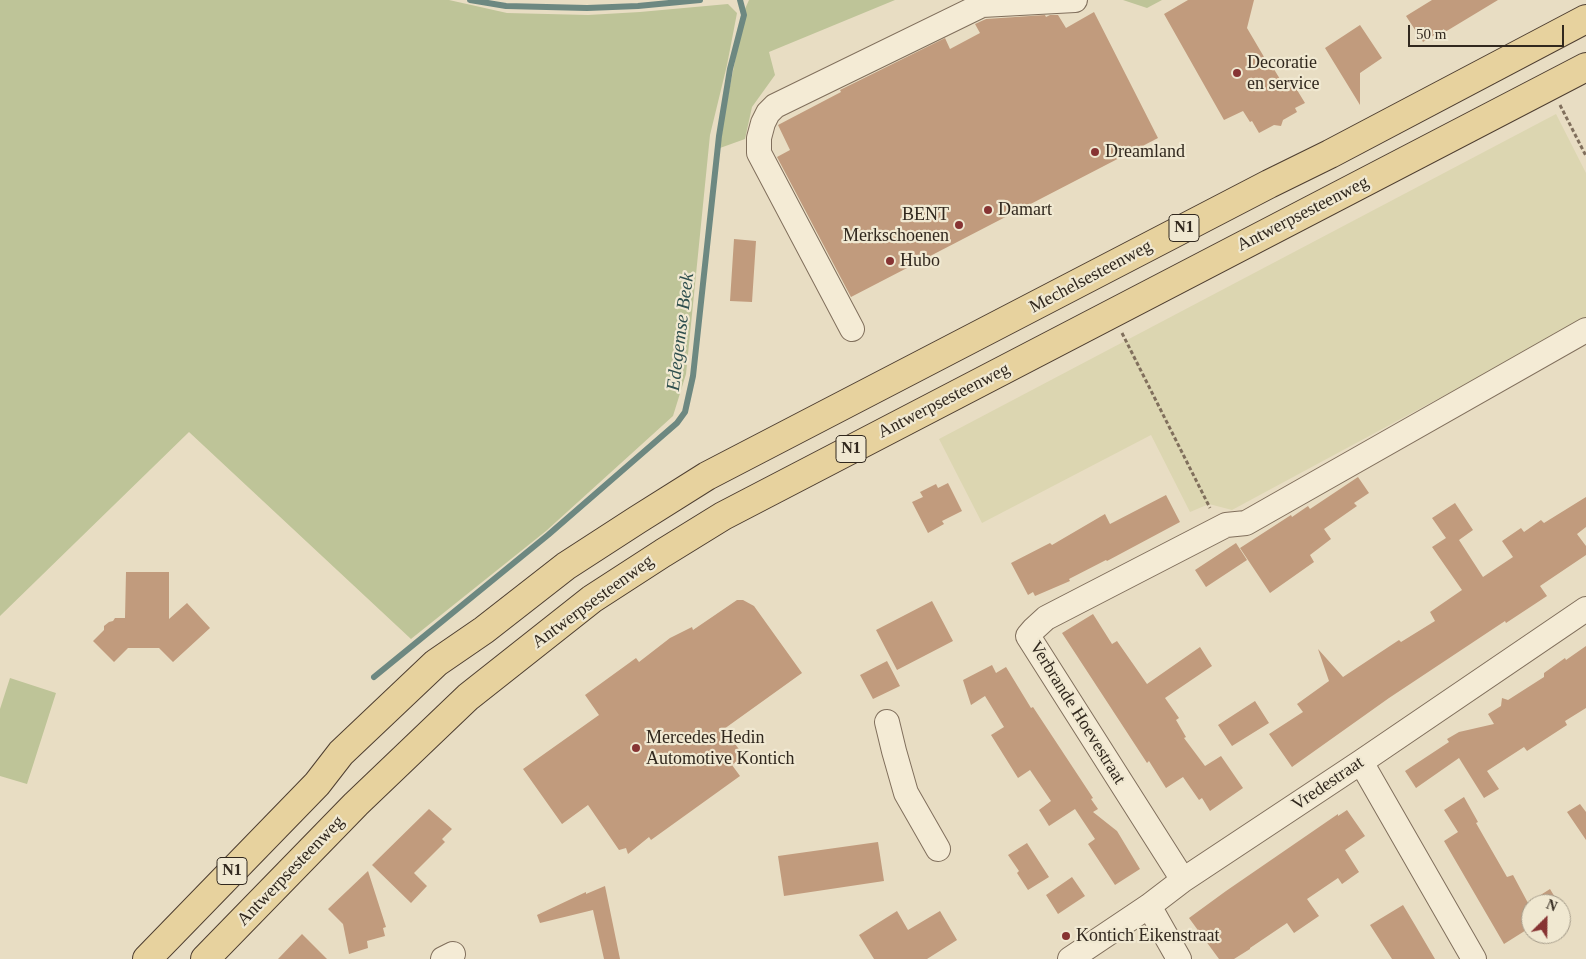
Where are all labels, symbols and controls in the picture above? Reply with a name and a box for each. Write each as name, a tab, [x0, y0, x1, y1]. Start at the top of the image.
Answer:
scale bar	[1411, 15, 1567, 47]
text: 50 m	[1416, 26, 1446, 42]
place label: Decoratie en service	[1247, 52, 1319, 94]
marker: Decoratie en service	[1231, 67, 1243, 79]
place label: Dreamland	[1105, 141, 1185, 163]
marker: Dreamland	[1089, 146, 1101, 158]
street label: Antwerpsesteenweg	[1234, 171, 1372, 257]
place label: Damart	[998, 199, 1052, 221]
place label: BENT Merkschoenen	[843, 204, 949, 246]
marker: Damart	[982, 204, 994, 216]
road number: N1	[1169, 214, 1199, 242]
marker: BENT Merkschoenen	[953, 219, 965, 231]
street label: Mechelsesteenweg	[1026, 236, 1156, 318]
place label: Hubo	[900, 250, 940, 272]
marker: Hubo	[884, 255, 896, 267]
water label: Edegemse Beek	[662, 272, 700, 392]
street label: Antwerpsesteenweg	[875, 358, 1013, 444]
road number: N1	[836, 436, 866, 462]
street label: Antwerpsesteenweg	[528, 551, 658, 653]
street label: Verbrande Hoevestraat	[1024, 638, 1130, 788]
place label: Mercedes Hedin Automotive Kontich	[646, 727, 794, 770]
marker: Mercedes Hedin Automotive Kontich	[630, 742, 642, 754]
street label: Vredestraat	[1288, 752, 1368, 816]
street label: Antwerpsesteenweg	[233, 811, 349, 931]
road number: N1	[217, 858, 247, 884]
north arrow	[1521, 894, 1571, 944]
text: N	[1544, 897, 1559, 915]
place label: Kontich Eikenstraat	[1076, 925, 1219, 947]
marker: Kontich Eikenstraat	[1060, 930, 1072, 942]

